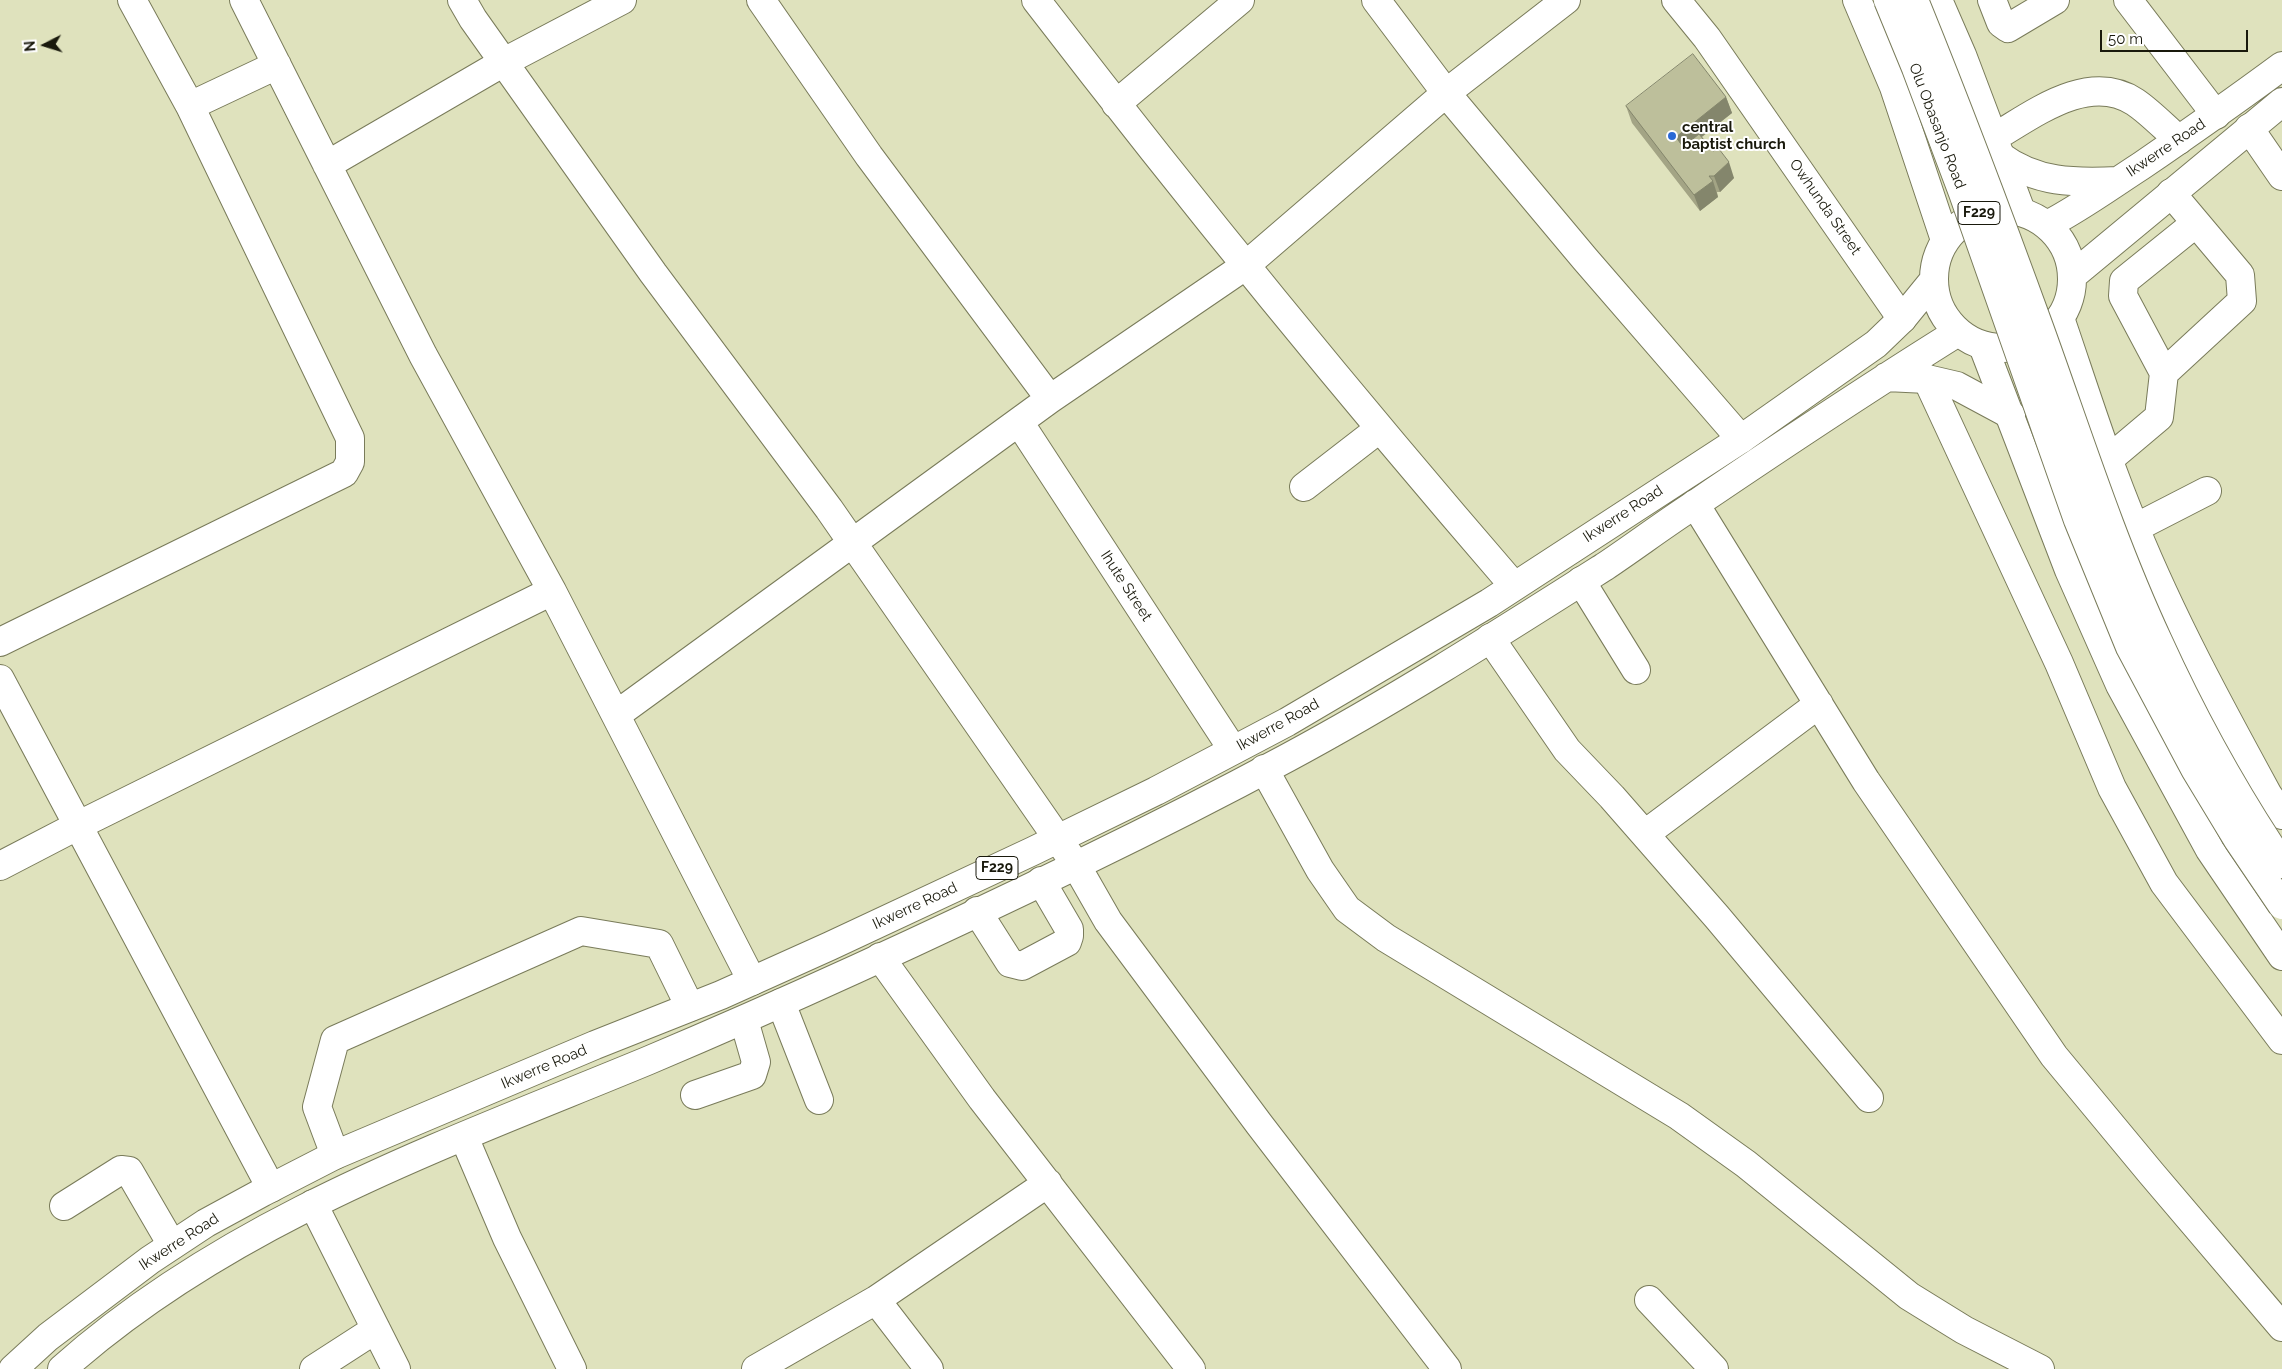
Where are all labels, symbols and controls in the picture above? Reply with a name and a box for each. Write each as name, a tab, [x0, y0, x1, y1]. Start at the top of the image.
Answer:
north arrow	[20, 20, 70, 70]
scale bar	[2102, 20, 2250, 52]
text: 50 m	[2108, 30, 2143, 48]
text: N	[22, 40, 38, 52]
street label: Olu Obasanjo Road	[1905, 61, 1969, 191]
street label: Ikwerre Road	[2123, 115, 2209, 181]
place label: central baptist church	[1682, 118, 1786, 153]
marker: central baptist church	[1666, 130, 1678, 142]
street label: Owhunda Street	[1785, 156, 1865, 258]
road number: F229	[1958, 202, 2000, 224]
street label: Ikwerre Road	[1580, 482, 1666, 546]
street label: Ihute Street	[1097, 547, 1155, 625]
street label: Ikwerre Road	[1234, 695, 1322, 755]
road number: F229	[976, 856, 1018, 880]
street label: Ikwerre Road	[870, 879, 960, 933]
street label: Ikwerre Road	[498, 1041, 590, 1093]
street label: Ikwerre Road	[136, 1210, 222, 1274]

